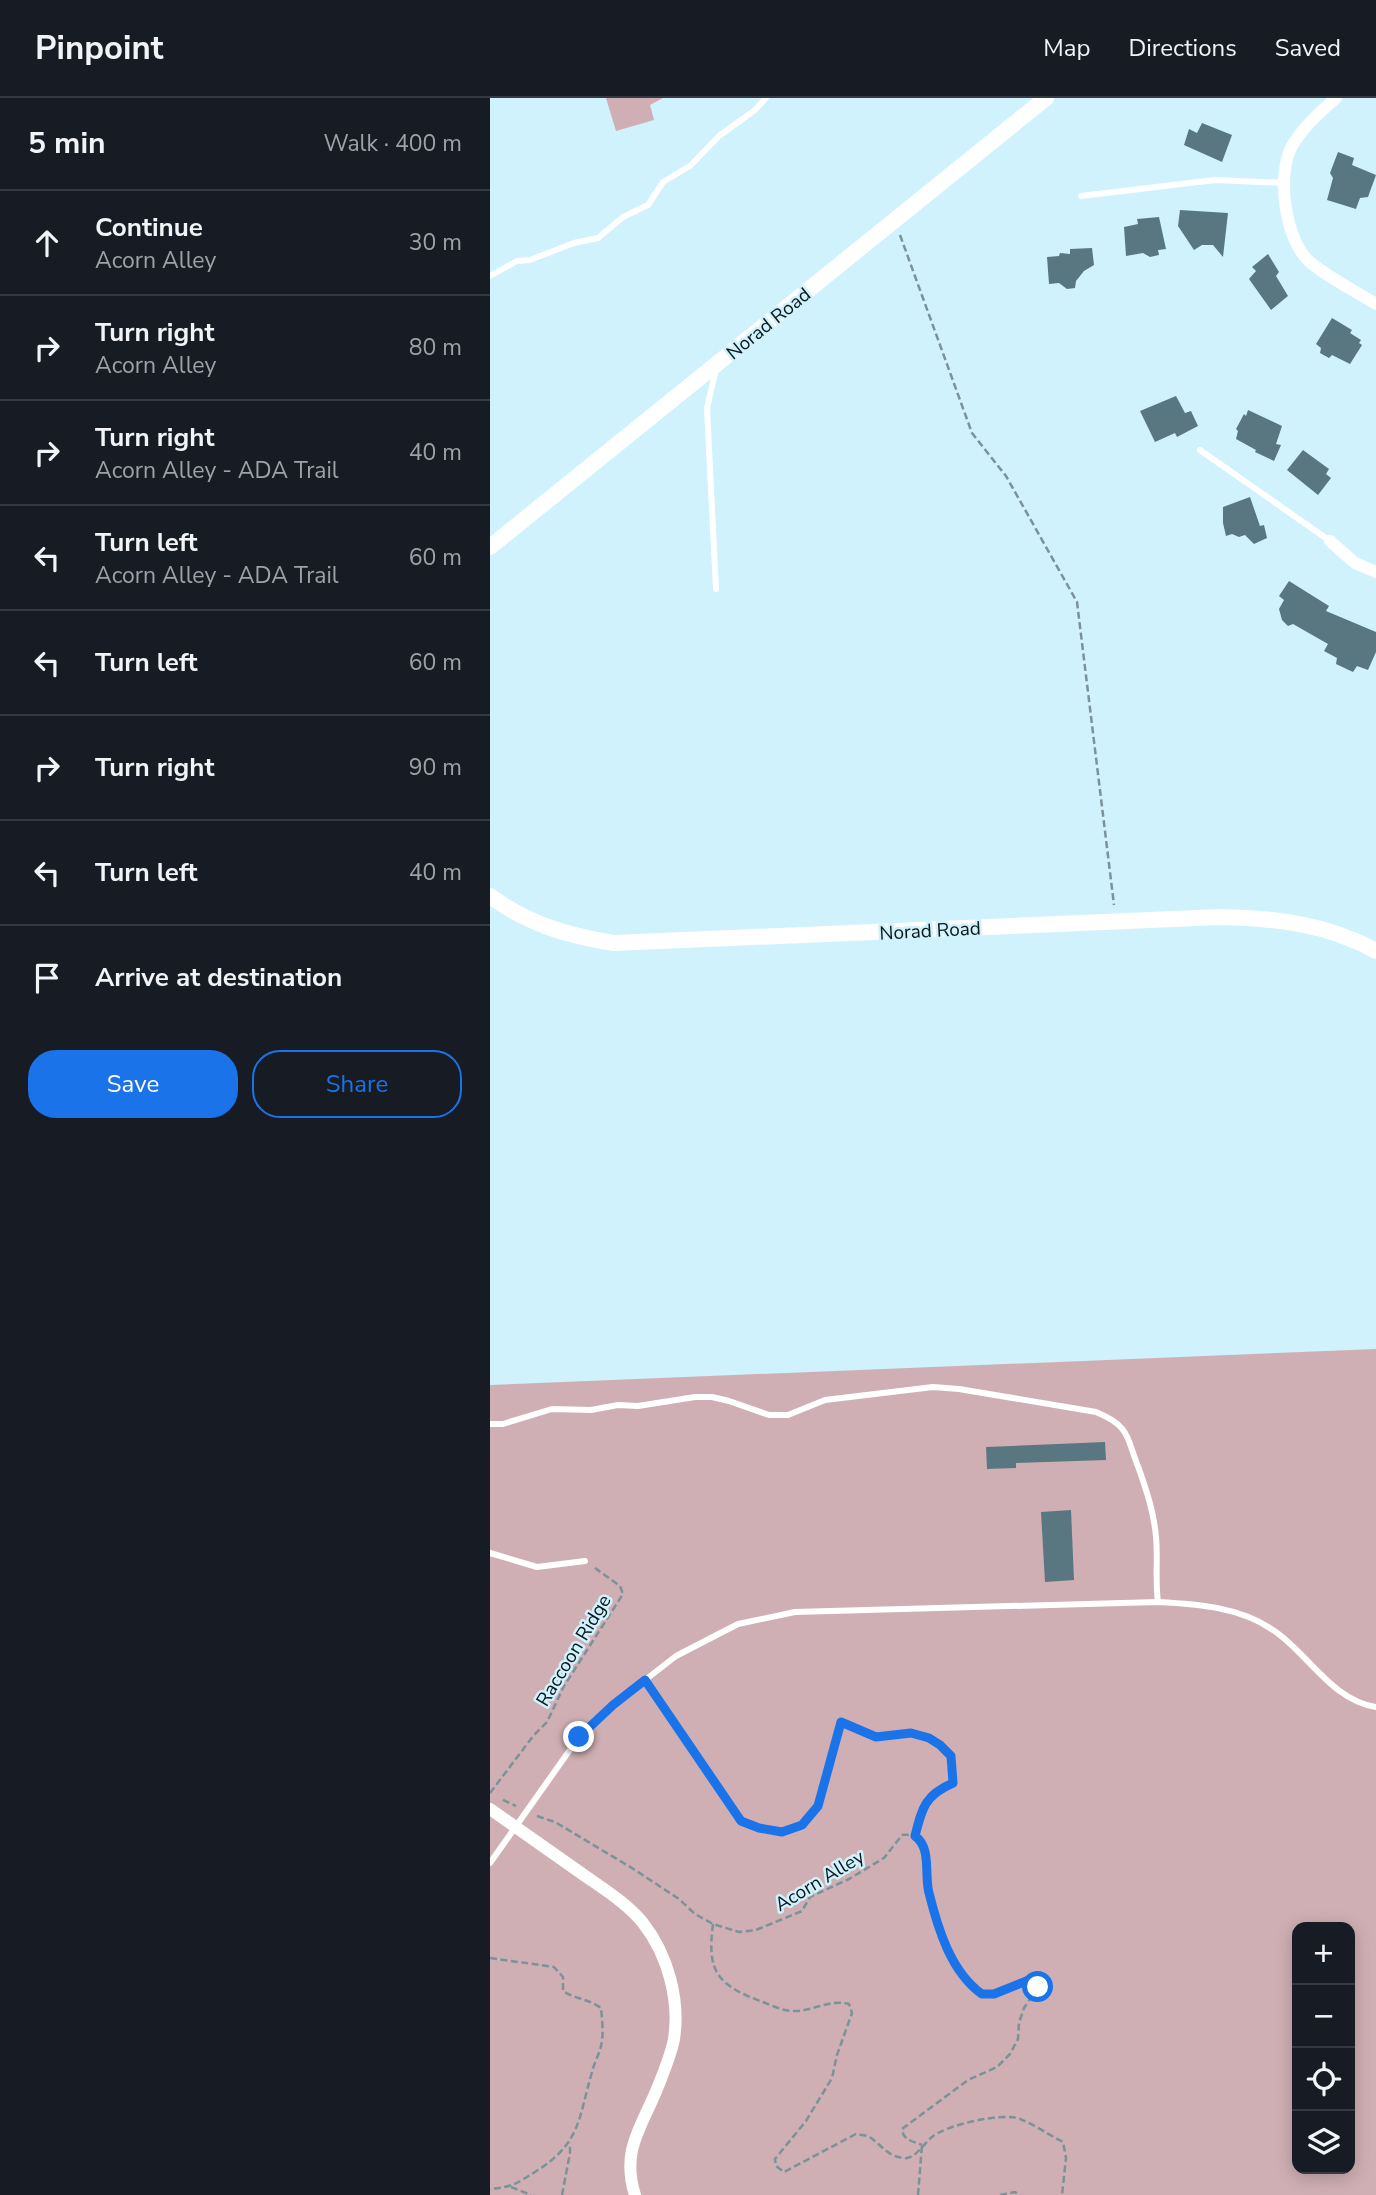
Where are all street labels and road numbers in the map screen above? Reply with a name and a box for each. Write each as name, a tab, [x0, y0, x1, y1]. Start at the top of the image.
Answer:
street label: Norad Road	[721, 282, 816, 366]
street label: Norad Road	[879, 915, 981, 947]
street label: Raccoon Ridge	[530, 1590, 618, 1711]
street label: Acorn Alley	[770, 1844, 869, 1918]

